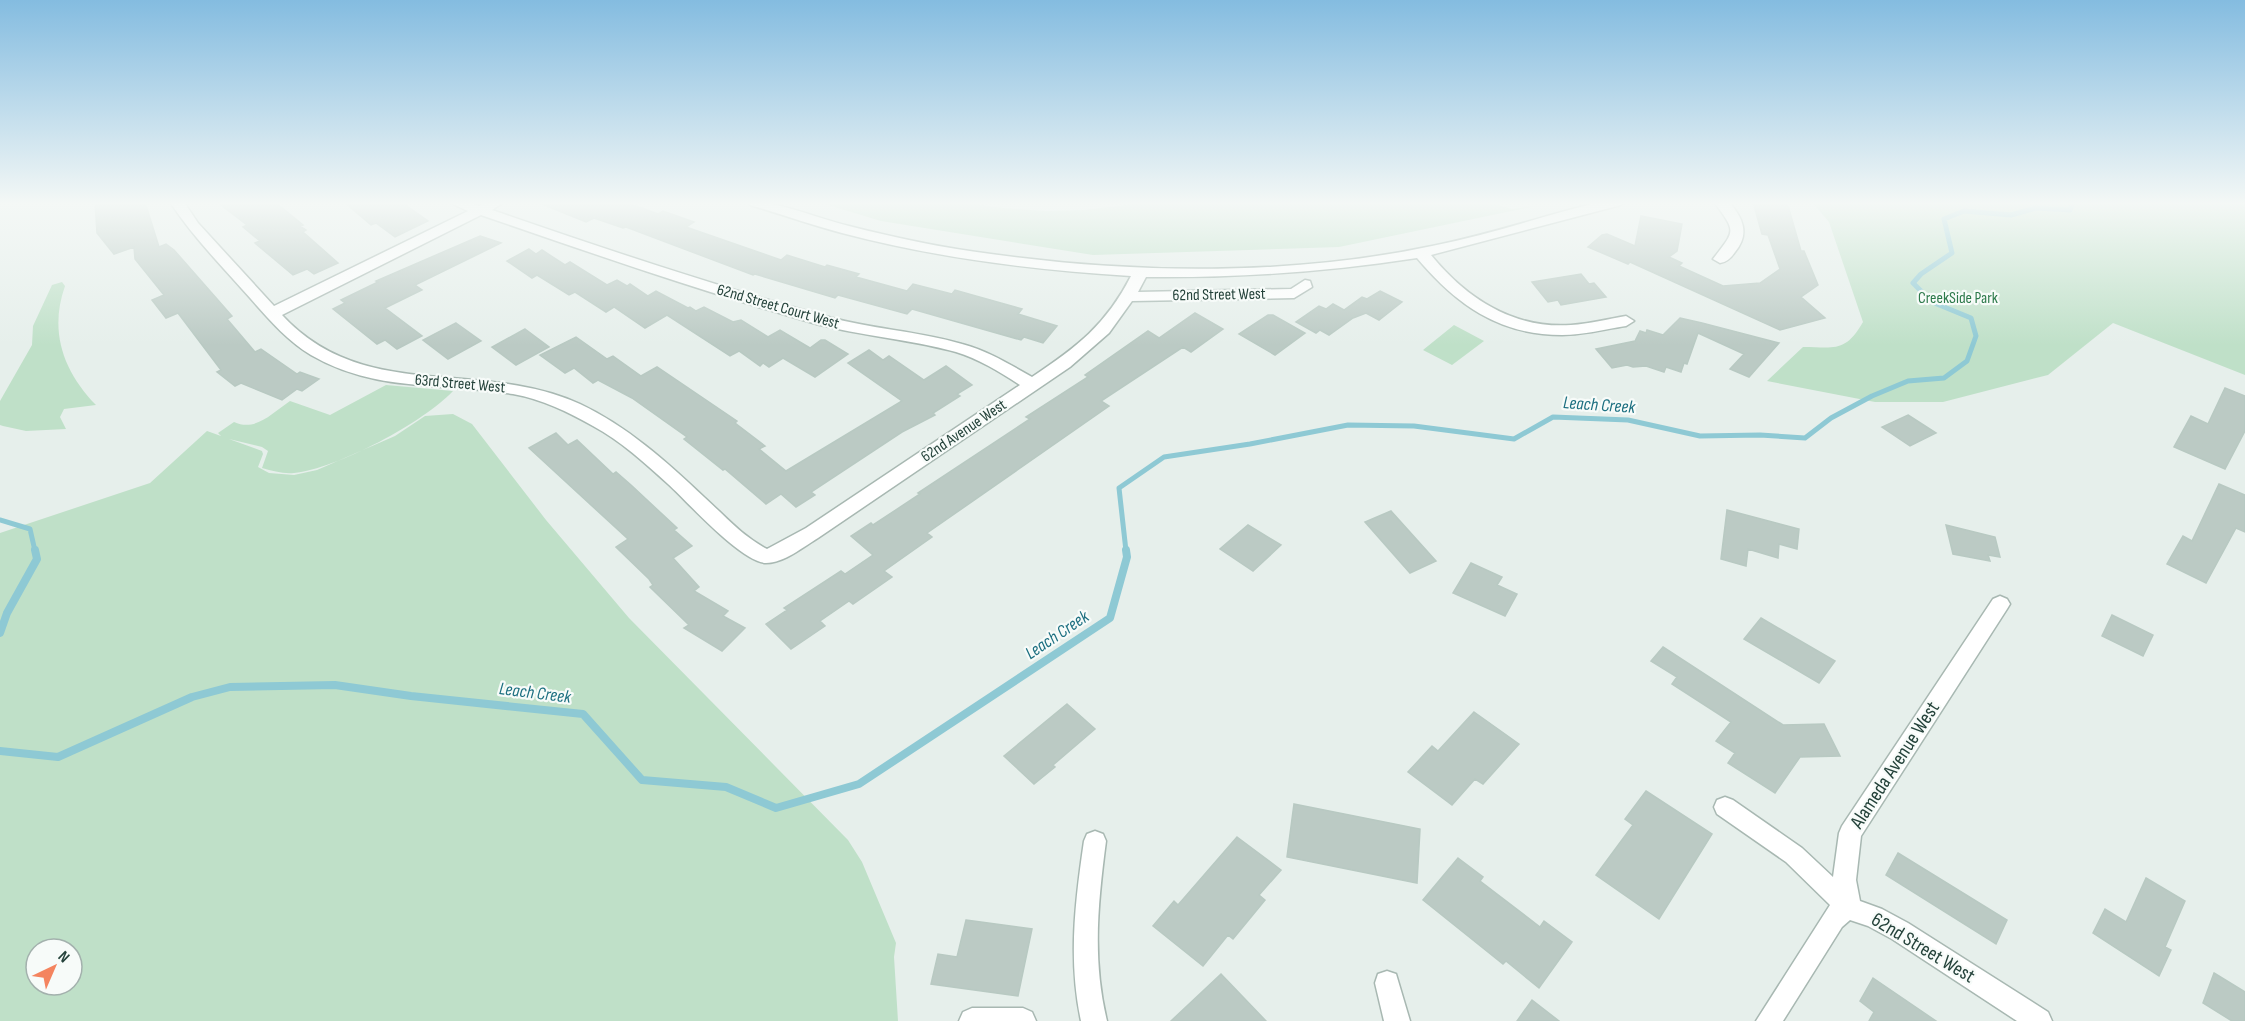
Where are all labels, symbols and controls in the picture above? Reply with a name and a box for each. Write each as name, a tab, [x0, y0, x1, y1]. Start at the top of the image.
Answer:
street label: 62nd Street Court West	[715, 280, 842, 334]
street label: 62nd Street West	[1172, 285, 1266, 305]
park label: CreekSide Park	[1918, 289, 1998, 308]
street label: 63rd Street West	[414, 371, 506, 397]
water label: Leach Creek	[1562, 392, 1637, 418]
street label: 62nd Avenue West	[918, 395, 1010, 466]
water label: Leach Creek	[1021, 605, 1094, 664]
water label: Leach Creek	[498, 678, 573, 708]
street label: Alameda Avenue West	[1845, 697, 1945, 834]
street label: 62nd Street West	[1867, 908, 1979, 988]
north arrow	[24, 937, 84, 997]
text: N	[54, 947, 73, 967]

